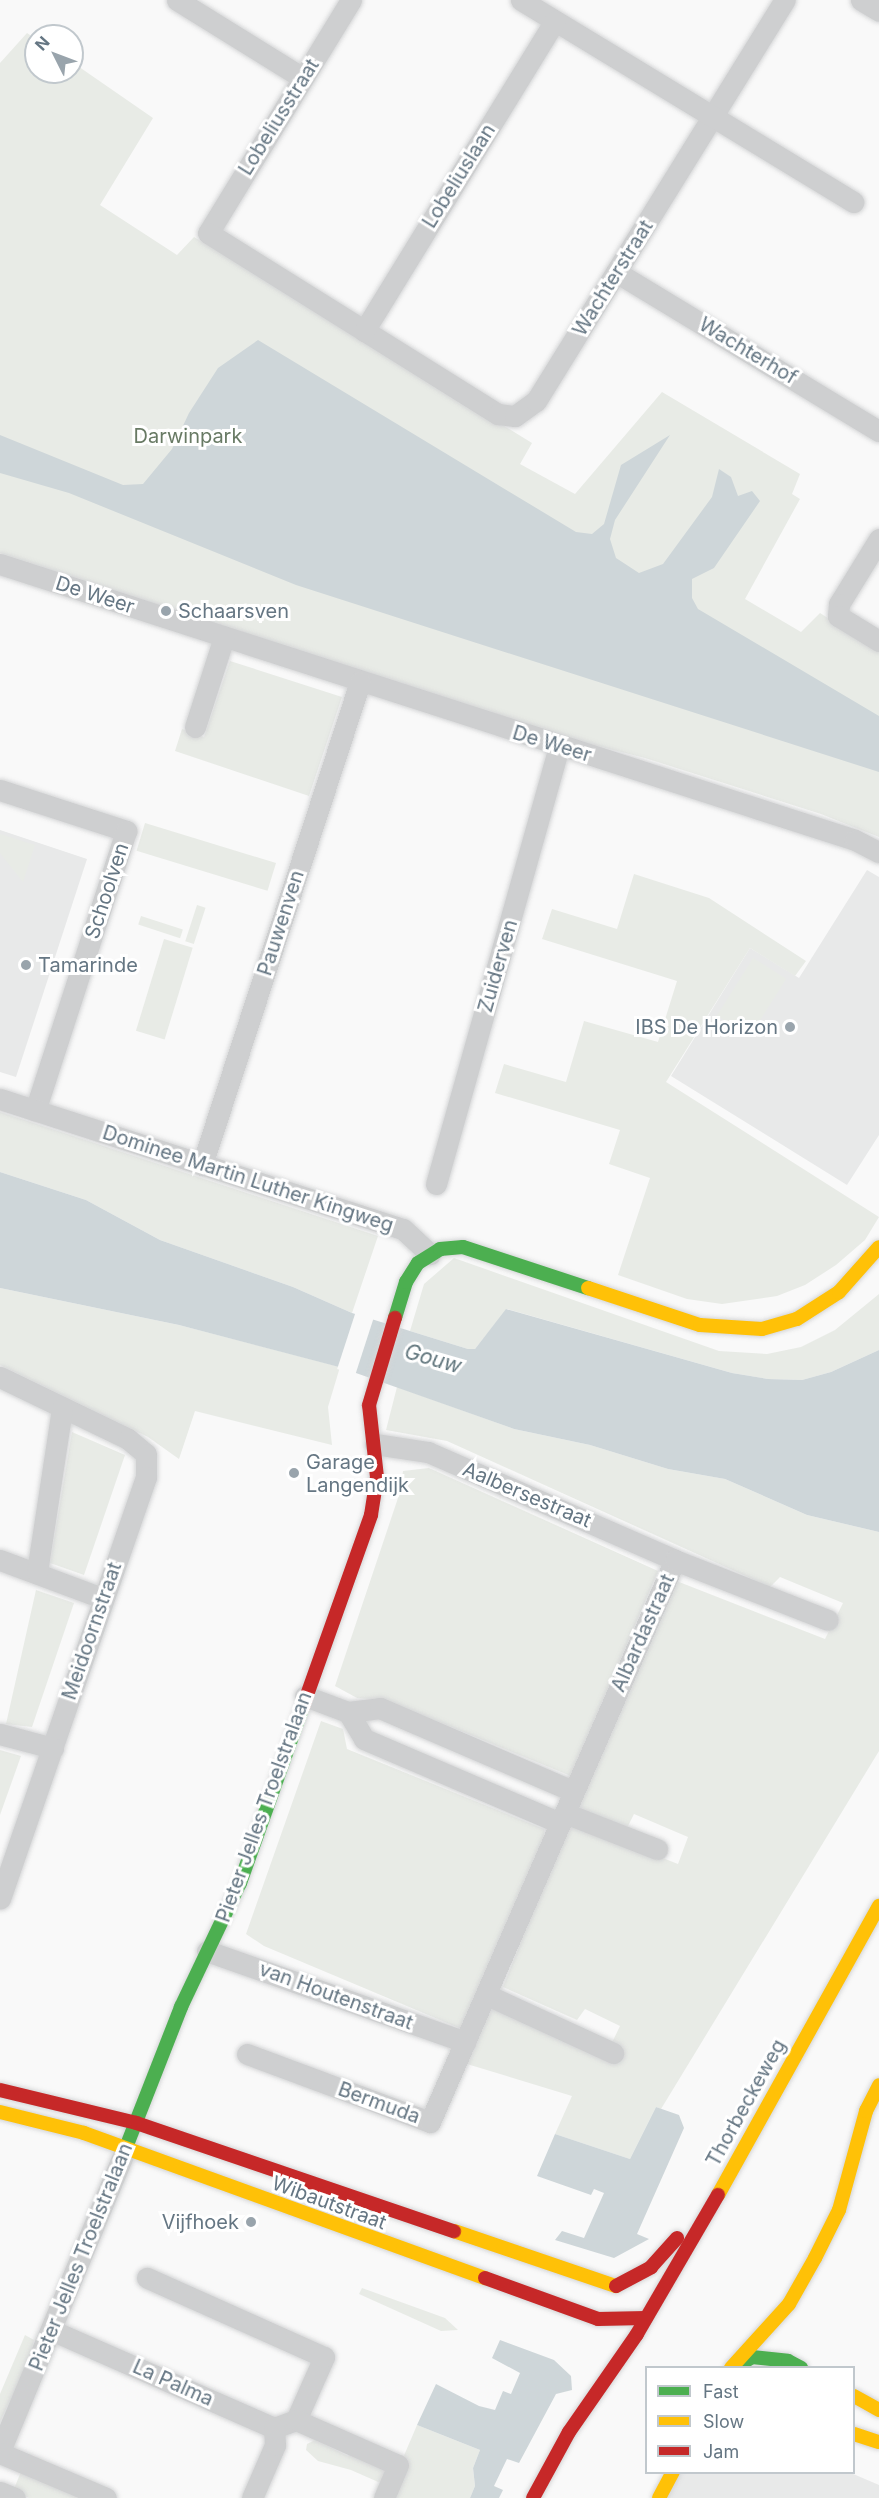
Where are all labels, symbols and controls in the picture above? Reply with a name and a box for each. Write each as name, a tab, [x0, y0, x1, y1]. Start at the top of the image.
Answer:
north arrow	[24, 24, 84, 84]
text: N	[31, 32, 54, 55]
street label: Lobeliusstraat	[234, 54, 324, 180]
street label: Lobeliuslaan	[417, 119, 501, 233]
street label: Wachterstraat	[568, 216, 658, 340]
street label: Wachterhof	[695, 312, 801, 390]
park label: Darwinpark	[134, 424, 242, 448]
street label: De Weer	[53, 571, 137, 619]
place label: Schaarsven	[178, 599, 289, 623]
marker: Schaarsven	[159, 604, 173, 618]
street label: De Weer	[510, 721, 594, 767]
street label: Schoolven	[80, 840, 134, 942]
street label: Pauwenven	[253, 867, 309, 979]
street label: Zuiderven	[473, 917, 523, 1015]
place label: Tamarinde	[38, 953, 138, 977]
marker: Tamarinde	[19, 958, 33, 972]
place label: IBS De Horizon	[635, 1015, 778, 1039]
marker: IBS De Horizon	[783, 1020, 797, 1034]
street label: Dominee Martin Luther Kingweg	[100, 1121, 396, 1237]
water label: Gouw	[402, 1339, 464, 1379]
place label: Garage Langendijk	[306, 1450, 409, 1497]
street label: Aalbersestraat	[459, 1457, 595, 1533]
marker: Garage Langendijk	[287, 1466, 301, 1480]
street label: Meidoornstraat	[57, 1559, 127, 1703]
street label: Albardastraat	[606, 1570, 680, 1696]
street label: Pieter Jelles Troelstralaan	[211, 1688, 317, 1926]
street label: van Houtenstraat	[256, 1957, 416, 2035]
street label: Thorbeckeweg	[701, 2035, 791, 2171]
street label: Bermuda	[335, 2077, 423, 2129]
street label: Pieter Jelles Troelstralaan	[24, 2140, 138, 2374]
street label: Wibautstraat	[269, 2171, 389, 2235]
place label: Vijfhoek	[162, 2210, 239, 2234]
marker: Vijfhoek	[244, 2215, 258, 2229]
street label: La Palma	[129, 2355, 217, 2411]
legend	[645, 2366, 855, 2474]
text: Fast	[703, 2381, 739, 2402]
text: Slow	[703, 2411, 744, 2432]
text: Jam	[703, 2441, 739, 2462]

